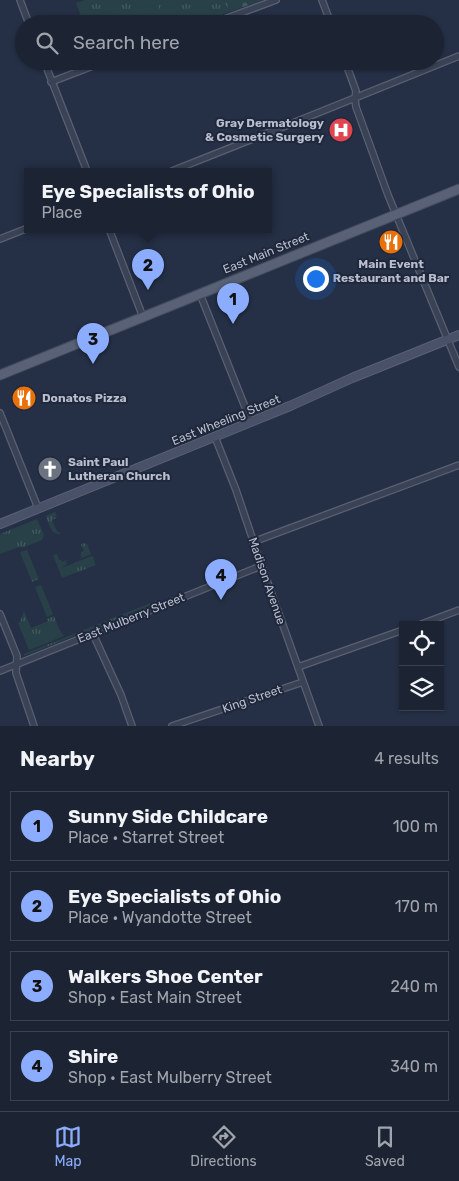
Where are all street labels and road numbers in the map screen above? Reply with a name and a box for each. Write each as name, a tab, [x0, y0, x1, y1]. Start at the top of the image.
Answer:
street label: East Main Street	[221, 229, 311, 277]
street label: East Wheeling Street	[170, 392, 283, 448]
street label: Madison Avenue	[246, 536, 289, 627]
street label: East Mulberry Street	[75, 590, 187, 646]
street label: King Street	[220, 682, 284, 716]

